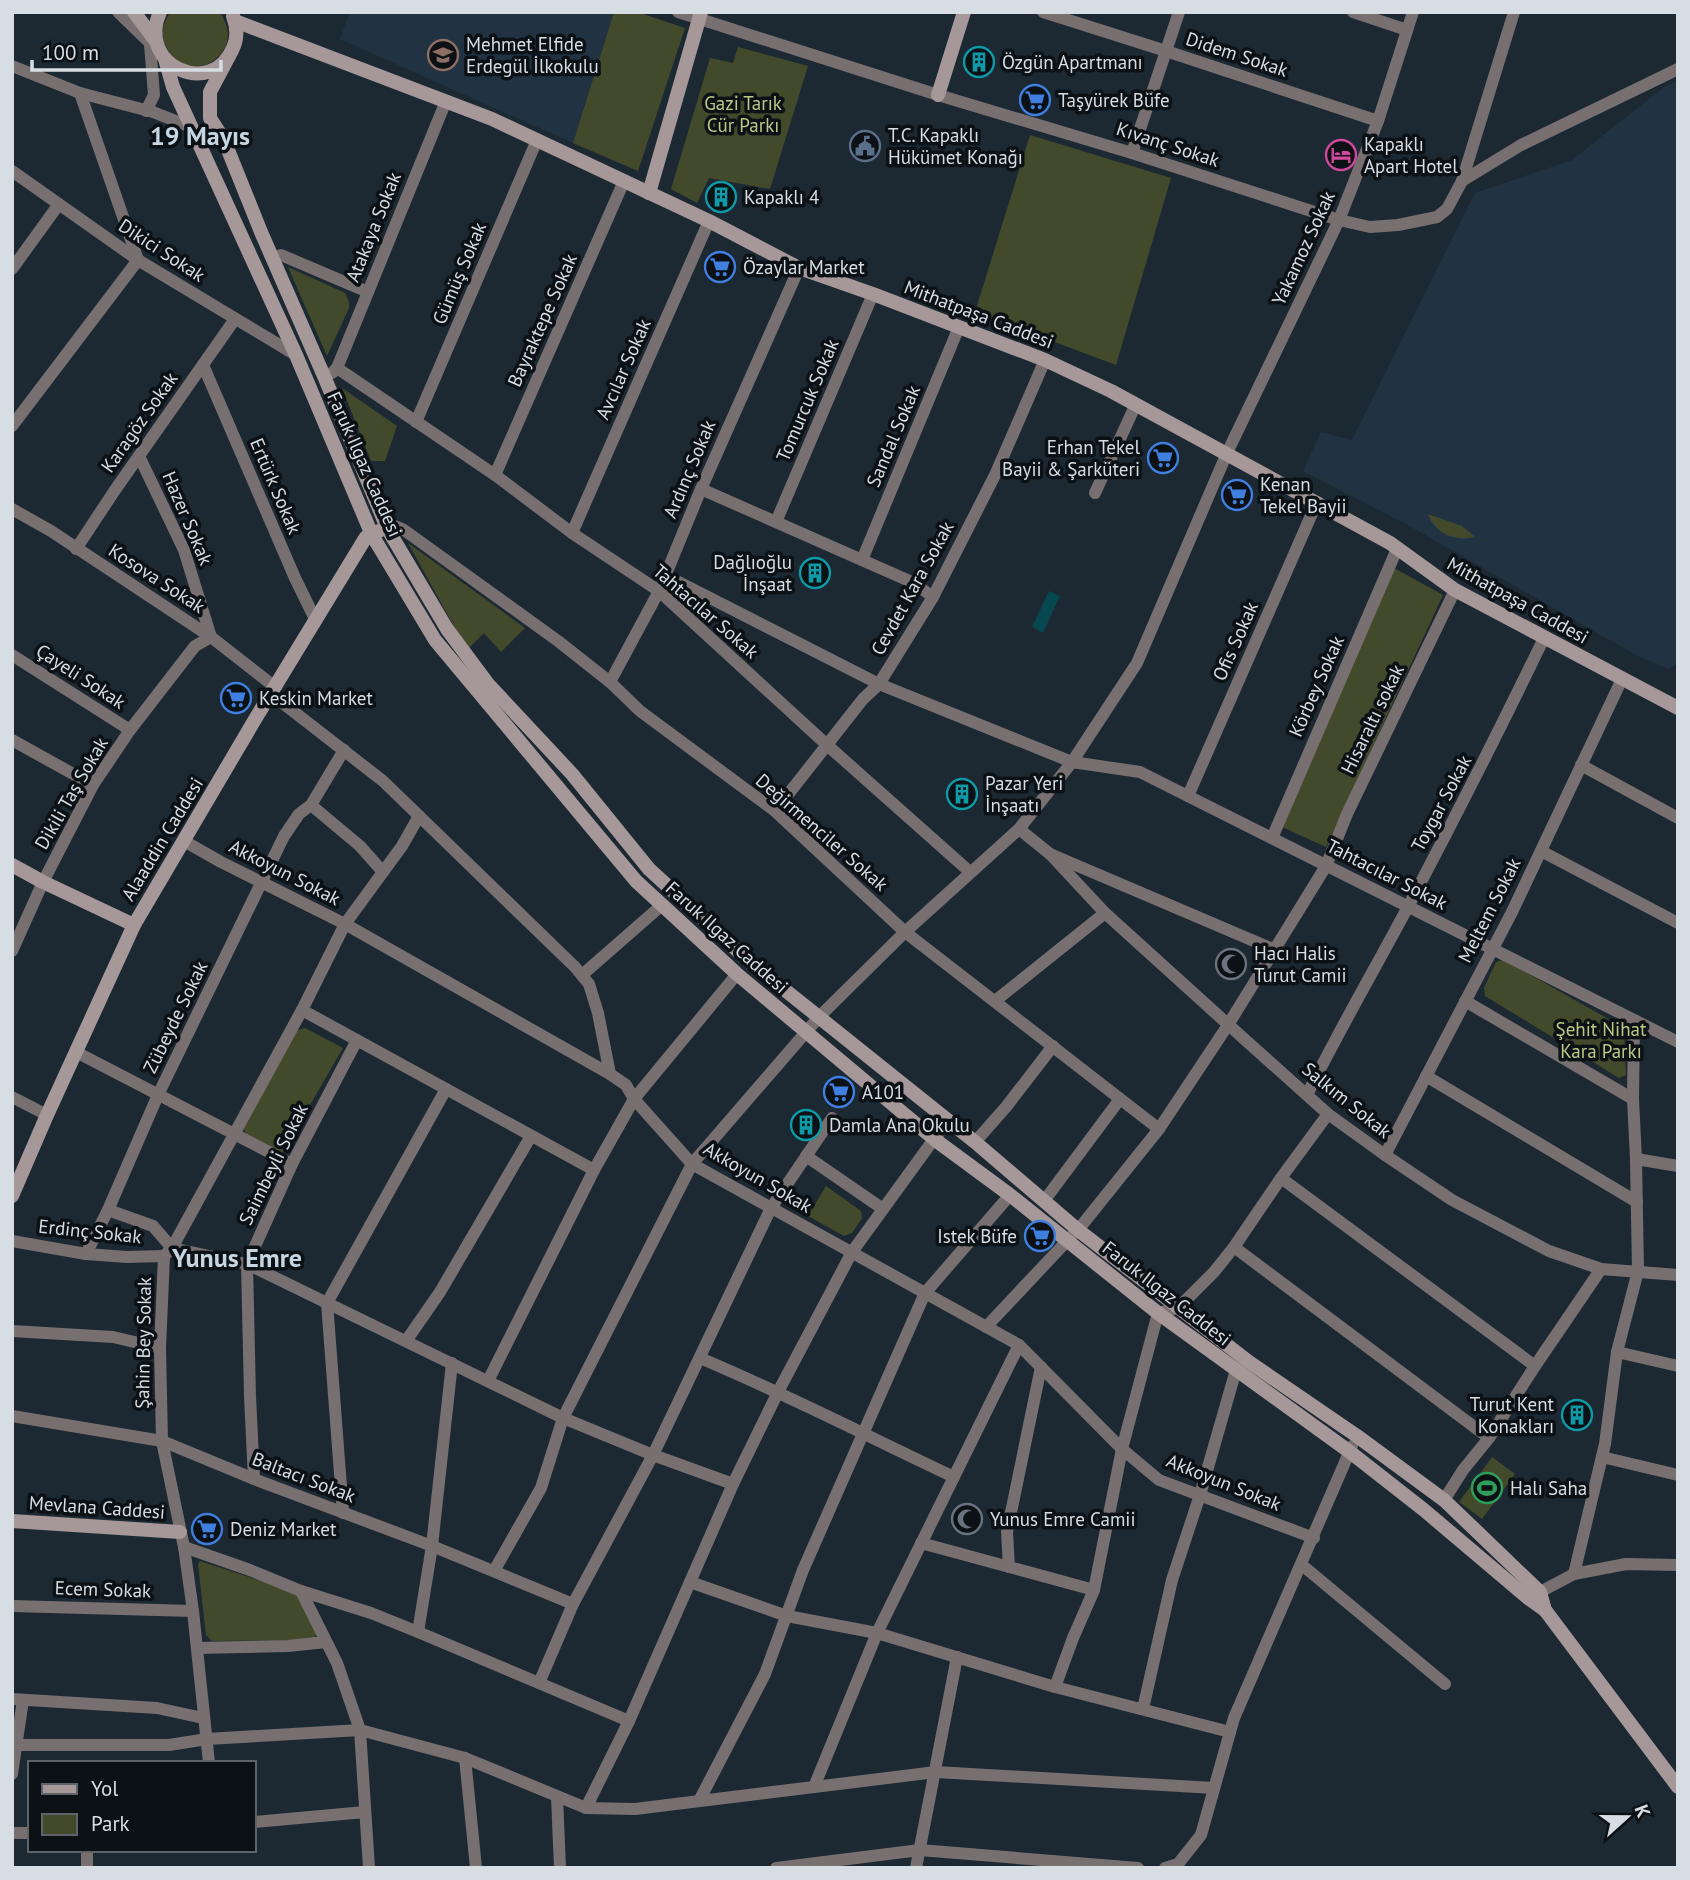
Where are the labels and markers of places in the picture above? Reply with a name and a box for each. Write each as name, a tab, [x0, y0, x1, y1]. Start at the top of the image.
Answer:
place label: Mehmet Elfide Erdegül İlkokulu	[466, 32, 599, 78]
school or university icon: Mehmet Elfide Erdegül İlkokulu	[426, 38, 460, 72]
building icon: Özgün Apartmanı	[962, 45, 996, 79]
place label: Özgün Apartmanı	[1002, 50, 1143, 74]
supermarket icon: Taşyürek Büfe	[1018, 83, 1052, 117]
place label: Taşyürek Büfe	[1058, 88, 1170, 112]
place label: T.C. Kapaklı Hükümet Konağı	[888, 123, 1023, 169]
public building icon: T.C. Kapaklı Hükümet Konağı	[848, 129, 882, 163]
place label: Kapaklı Apart Hotel	[1364, 132, 1458, 178]
hotel icon: Kapaklı Apart Hotel	[1324, 138, 1358, 172]
building icon: Kapaklı 4	[704, 180, 738, 214]
place label: Kapaklı 4	[744, 185, 819, 209]
supermarket icon: Özaylar Market	[703, 250, 737, 284]
place label: Özaylar Market	[743, 255, 865, 279]
place label: Erhan Tekel Bayii & Şarküteri	[1002, 435, 1140, 481]
supermarket icon: Erhan Tekel Bayii & Şarküteri	[1146, 441, 1180, 475]
place label: Kenan Tekel Bayii	[1260, 472, 1346, 518]
supermarket icon: Kenan Tekel Bayii	[1220, 478, 1254, 512]
place label: Dağlıoğlu İnşaat	[713, 550, 793, 596]
building icon: Dağlıoğlu İnşaat	[798, 556, 832, 590]
supermarket icon: Keskin Market	[219, 681, 253, 715]
place label: Keskin Market	[259, 686, 373, 710]
place label: Pazar Yeri İnşaatı	[985, 771, 1063, 817]
building icon: Pazar Yeri İnşaatı	[945, 777, 979, 811]
place label: Hacı Halis Turut Camii	[1254, 941, 1347, 987]
mosque icon: Hacı Halis Turut Camii	[1214, 947, 1248, 981]
supermarket icon: A101	[822, 1075, 856, 1109]
place label: A101	[862, 1080, 904, 1104]
building icon: Damla Ana Okulu	[789, 1108, 823, 1142]
place label: Damla Ana Okulu	[829, 1113, 970, 1137]
supermarket icon: Istek Büfe	[1023, 1219, 1057, 1253]
place label: Istek Büfe	[937, 1224, 1017, 1248]
place label: Turut Kent Konakları	[1470, 1392, 1555, 1438]
building icon: Turut Kent Konakları	[1560, 1398, 1594, 1432]
sports icon: Halı Saha	[1470, 1471, 1504, 1505]
place label: Halı Saha	[1510, 1476, 1587, 1500]
mosque icon: Yunus Emre Camii	[950, 1502, 984, 1536]
place label: Yunus Emre Camii	[990, 1507, 1136, 1531]
supermarket icon: Deniz Market	[190, 1512, 224, 1546]
place label: Deniz Market	[230, 1517, 337, 1541]

